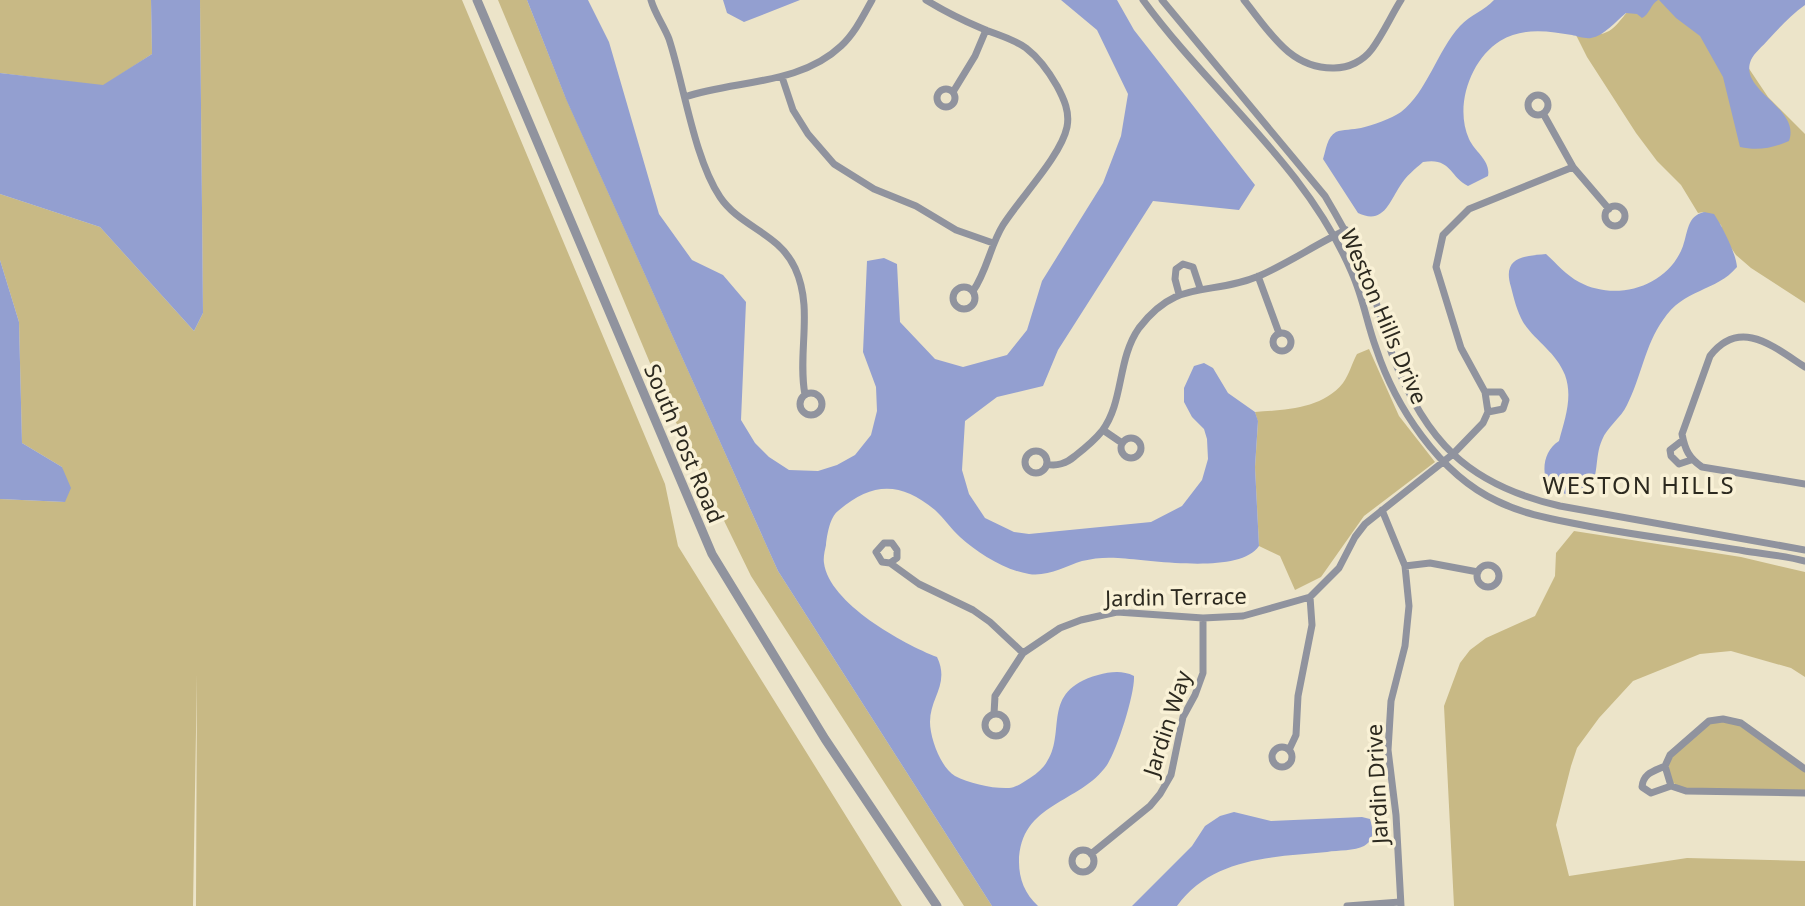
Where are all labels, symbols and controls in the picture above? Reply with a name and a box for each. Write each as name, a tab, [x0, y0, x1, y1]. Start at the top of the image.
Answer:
street label: Weston Hills Drive	[1335, 224, 1435, 408]
street label: South Post Road	[638, 359, 732, 527]
district label: WESTON HILLS	[1542, 468, 1736, 501]
street label: Jardin Terrace	[1103, 580, 1247, 612]
street label: Jardin Way	[1134, 666, 1197, 781]
street label: Jardin Drive	[1358, 723, 1394, 847]

